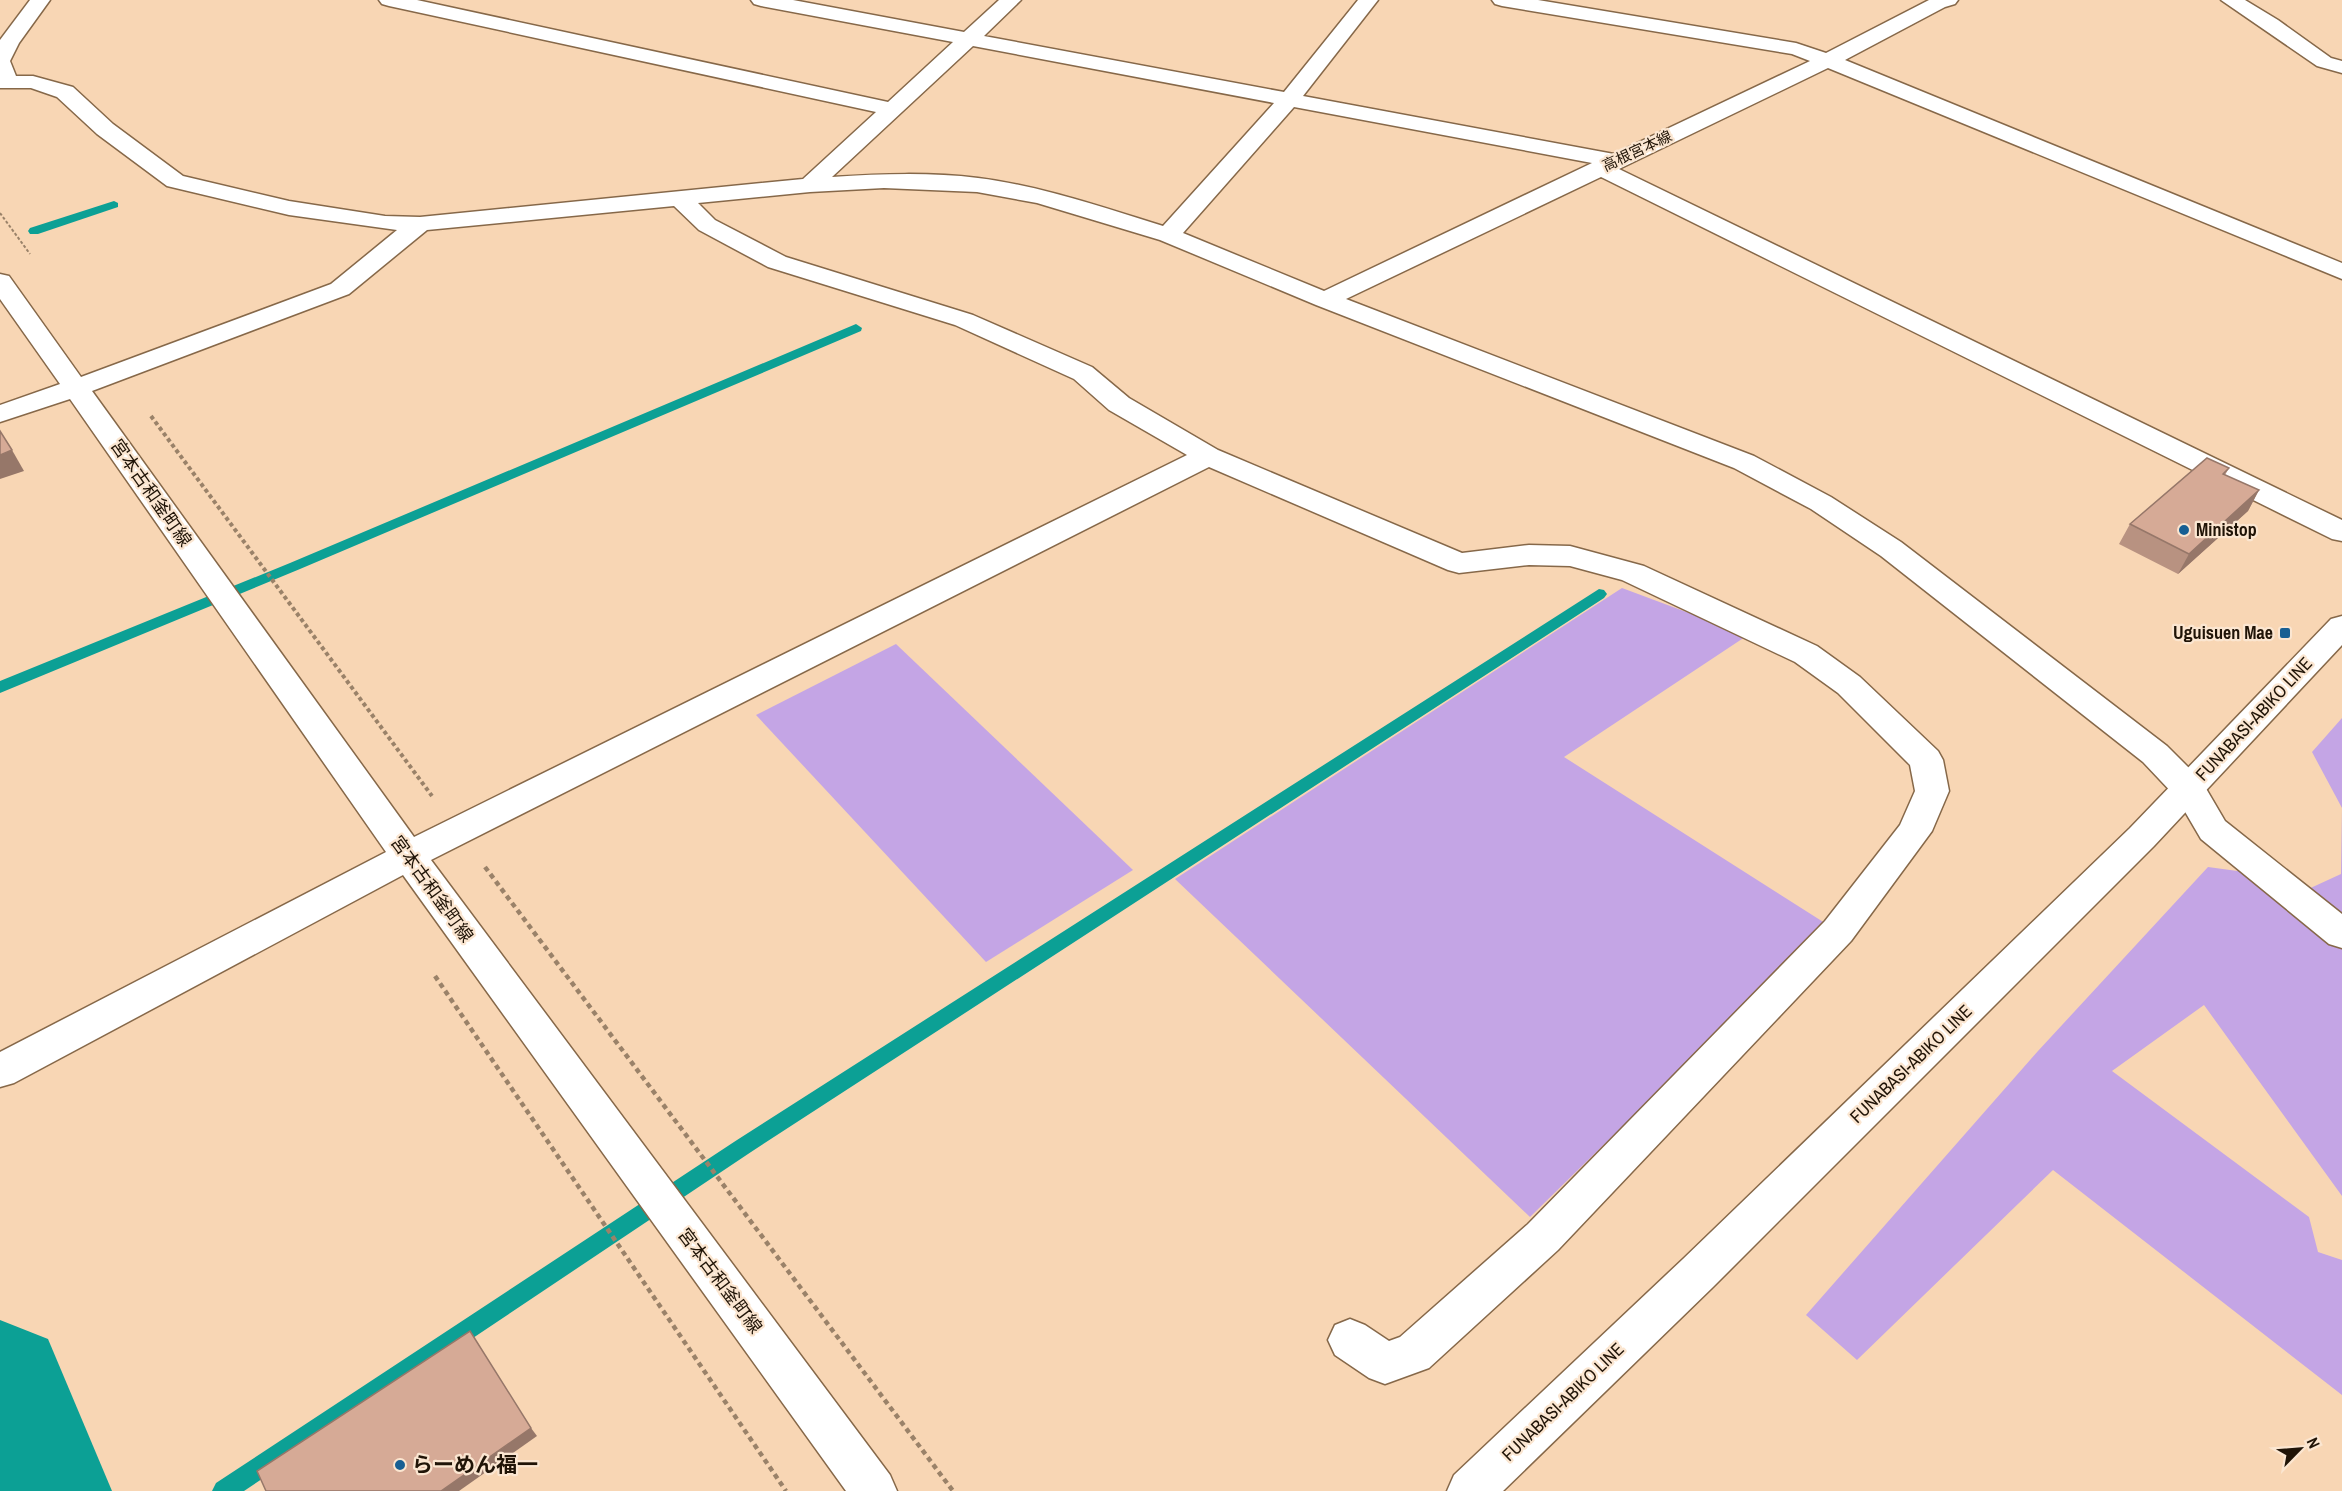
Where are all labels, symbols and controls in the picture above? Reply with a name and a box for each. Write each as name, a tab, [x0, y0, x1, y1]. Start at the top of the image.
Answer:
street label: 高根宮本線	[1598, 125, 1675, 176]
street label: 宮本古和釜町線	[105, 434, 198, 551]
place label: Ministop	[2196, 517, 2257, 542]
marker: Ministop	[2177, 523, 2191, 537]
place label: Uguisuen Mae	[2173, 620, 2273, 645]
marker: Uguisuen Mae	[2278, 626, 2292, 640]
street label: FUNABASI-ABIKO LINE	[2190, 651, 2318, 786]
street label: 宮本古和釜町線	[385, 830, 480, 947]
street label: FUNABASI-ABIKO LINE	[1844, 999, 1977, 1128]
street label: 宮本古和釜町線	[673, 1223, 768, 1339]
street label: FUNABASI-ABIKO LINE	[1496, 1337, 1629, 1466]
north arrow	[2270, 1419, 2330, 1479]
text: N	[2302, 1434, 2326, 1452]
place label: らーめん福一	[412, 1450, 538, 1479]
marker: らーめん福一	[393, 1458, 407, 1472]

